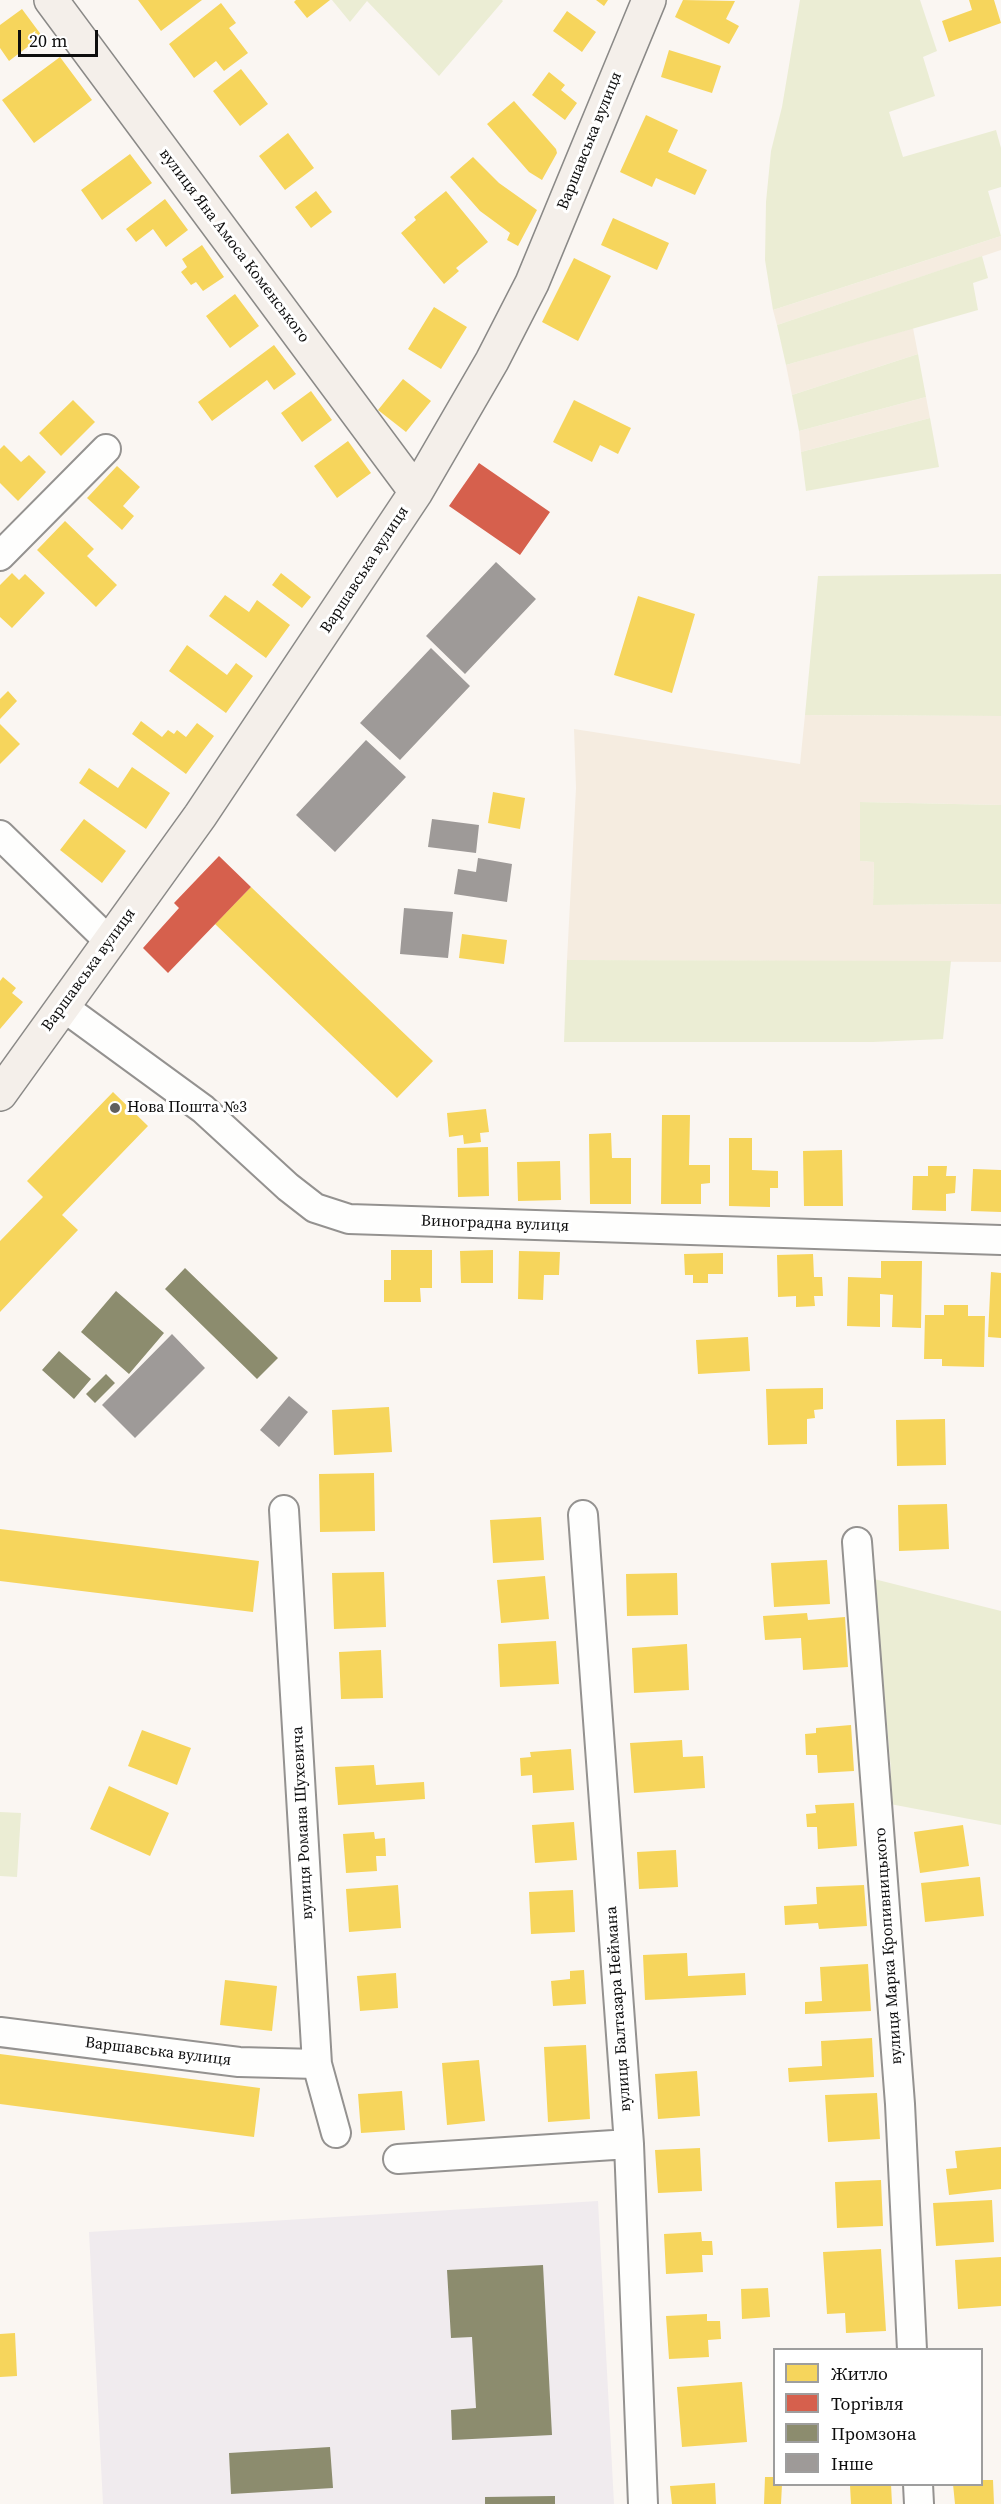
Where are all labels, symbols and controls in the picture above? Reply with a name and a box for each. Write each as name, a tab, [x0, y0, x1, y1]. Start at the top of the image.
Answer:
scale bar	[21, 18, 100, 56]
text: 20 m	[29, 28, 67, 53]
street label: Варшавська вулиця	[554, 69, 626, 213]
street label: вулиця Яна Амоса Коменського	[155, 145, 313, 347]
street label: Варшавська вулиця	[317, 503, 413, 637]
street label: Варшавська вулиця	[38, 905, 140, 1035]
place label: Нова Пошта №3	[127, 1098, 247, 1118]
marker: Нова Пошта №3	[108, 1101, 122, 1115]
street label: Виноградна вулиця	[420, 1212, 570, 1236]
street label: вулиця Романа Шухевича	[288, 1726, 318, 1920]
street label: вулиця Марка Кропивницького	[871, 1827, 907, 2065]
street label: вулиця Балтазара Неймана	[602, 1906, 636, 2112]
street label: Варшавська вулиця	[84, 2033, 232, 2071]
legend	[773, 2348, 983, 2486]
text: Житло	[831, 2361, 888, 2386]
text: Торгівля	[831, 2391, 904, 2416]
text: Промзона	[831, 2421, 916, 2446]
text: Інше	[831, 2451, 873, 2476]

